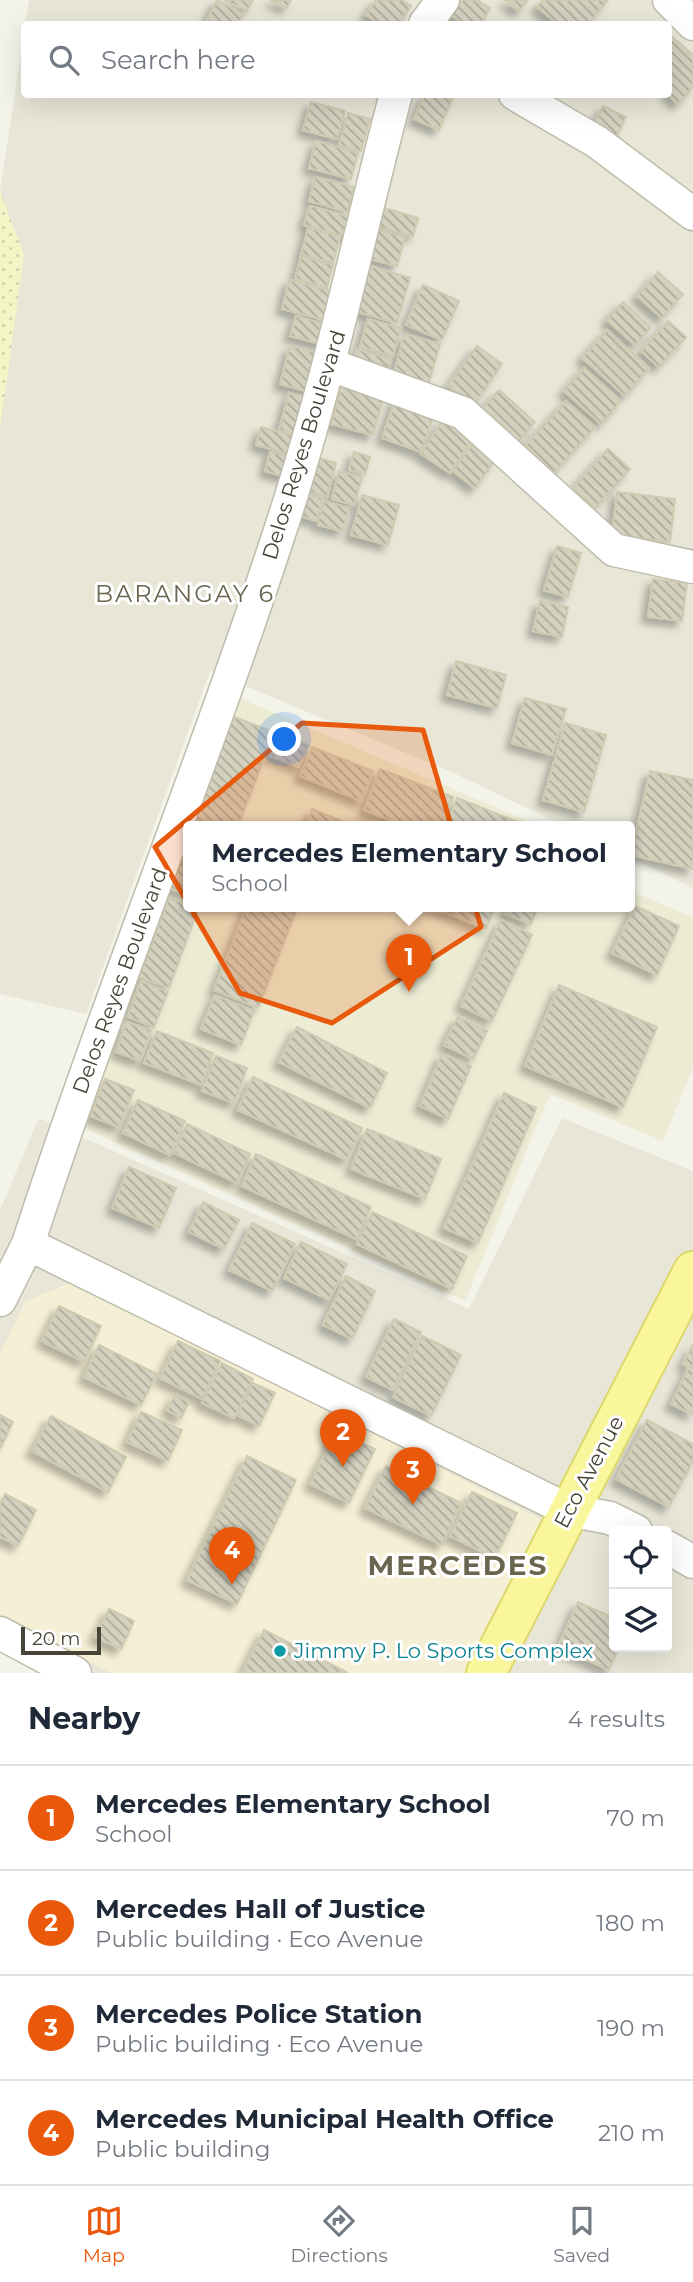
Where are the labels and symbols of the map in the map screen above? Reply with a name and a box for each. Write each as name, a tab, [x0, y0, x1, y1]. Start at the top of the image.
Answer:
street label: Delos Reyes Boulevard	[257, 327, 350, 563]
district label: BARANGAY 6	[95, 579, 275, 608]
your location	[267, 722, 301, 756]
street label: Delos Reyes Boulevard	[67, 864, 172, 1097]
pin: 1	[386, 934, 432, 992]
pin: 2	[320, 1409, 366, 1467]
street label: Eco Avenue	[549, 1411, 629, 1532]
pin: 3	[390, 1447, 436, 1505]
pin: 4	[209, 1527, 255, 1585]
district label: MERCEDES	[368, 1548, 548, 1582]
scale bar	[21, 1624, 102, 1656]
place label: Jimmy P. Lo Sports Complex	[293, 1638, 593, 1663]
marker: Jimmy P. Lo Sports Complex	[272, 1643, 288, 1659]

